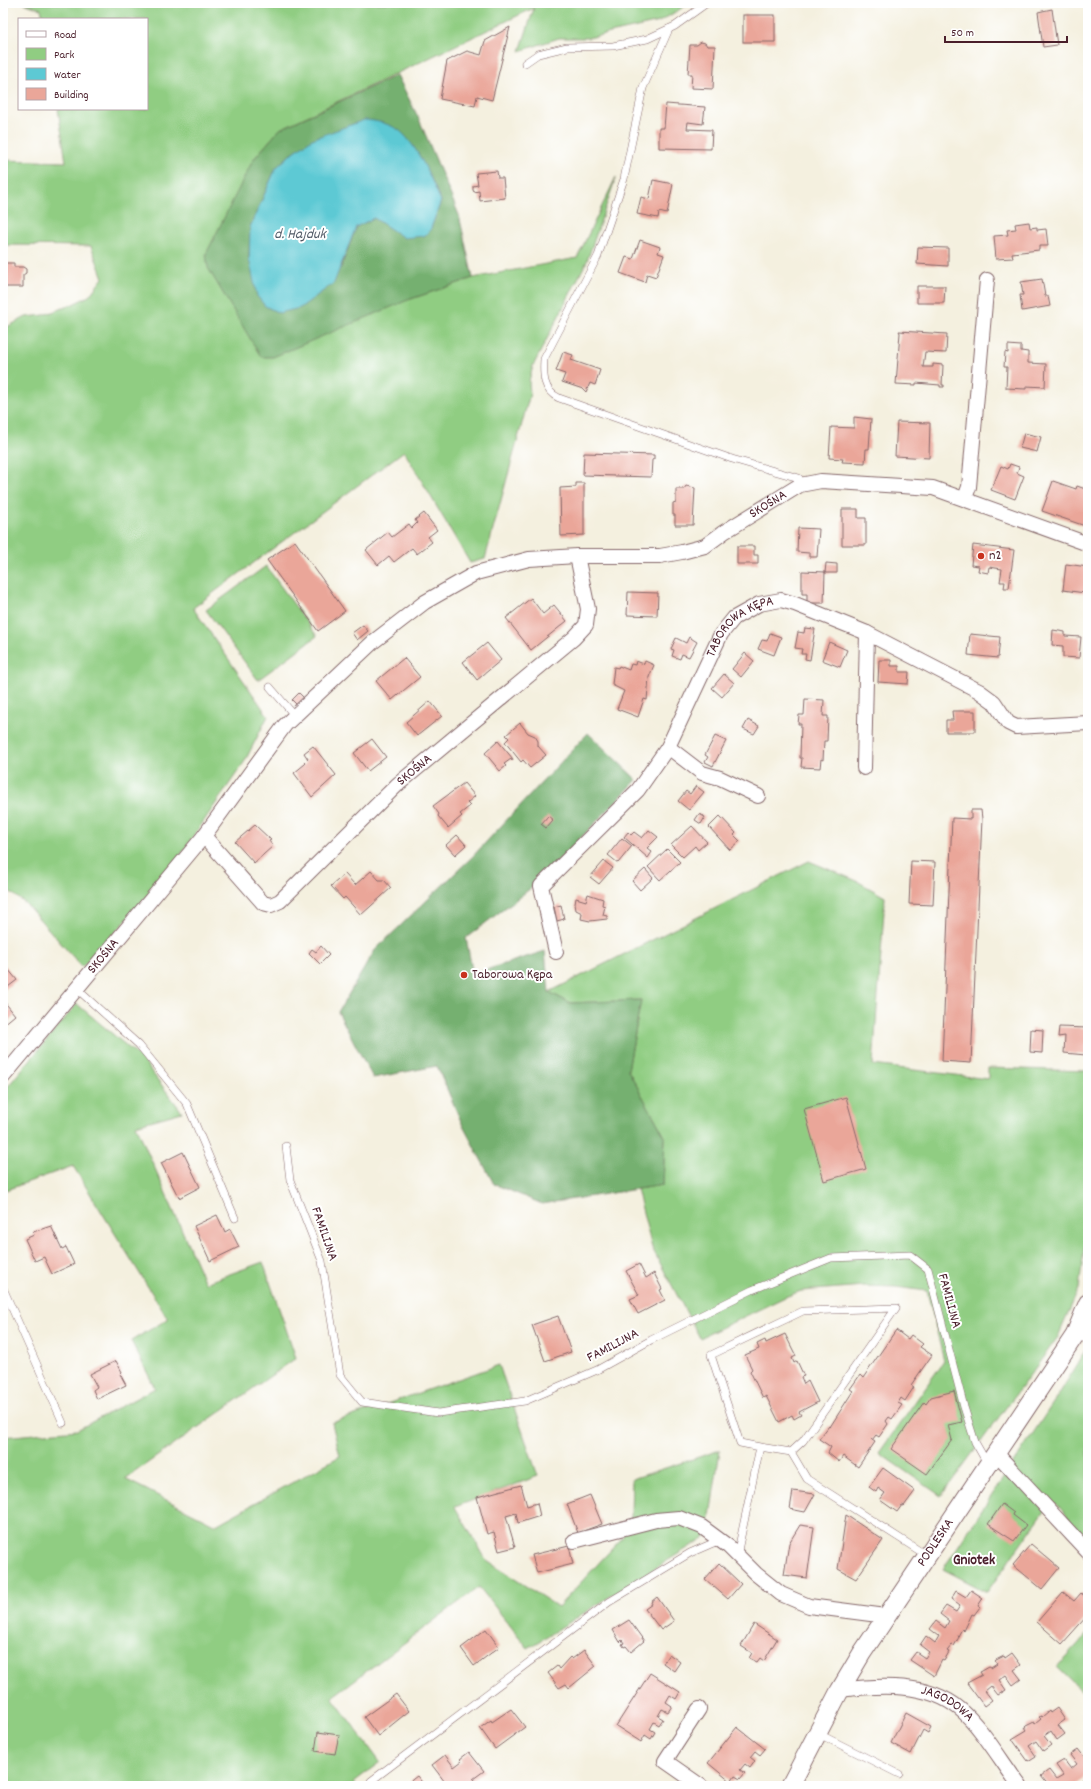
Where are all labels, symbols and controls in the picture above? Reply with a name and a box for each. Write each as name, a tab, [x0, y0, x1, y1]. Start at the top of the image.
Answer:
legend	[18, 18, 148, 110]
scale bar	[945, 18, 1067, 44]
text: 50 m	[951, 25, 974, 42]
text: Road	[54, 27, 76, 44]
text: Park	[54, 47, 75, 64]
text: Water	[54, 67, 81, 84]
text: Building	[54, 87, 89, 104]
water label: d. Hajduk	[274, 224, 327, 246]
street label: SKOŚNA	[745, 485, 791, 524]
place label: n2	[989, 546, 1002, 566]
marker: n2	[976, 551, 986, 561]
street label: TABOROWA KĘPA	[701, 591, 776, 661]
street label: SKOŚNA	[392, 749, 437, 791]
street label: SKOŚNA	[83, 934, 125, 979]
place label: Taborowa Kępa	[472, 965, 553, 985]
marker: Taborowa Kępa	[459, 970, 469, 980]
street label: FAMILIJNA	[305, 1204, 343, 1264]
street label: FAMILIJNA	[932, 1271, 966, 1331]
street label: FAMILIJNA	[584, 1324, 643, 1368]
street label: PODLESKA	[913, 1514, 959, 1571]
district label: Gniotek	[953, 1550, 995, 1572]
street label: JAGODOWA	[919, 1681, 979, 1727]

